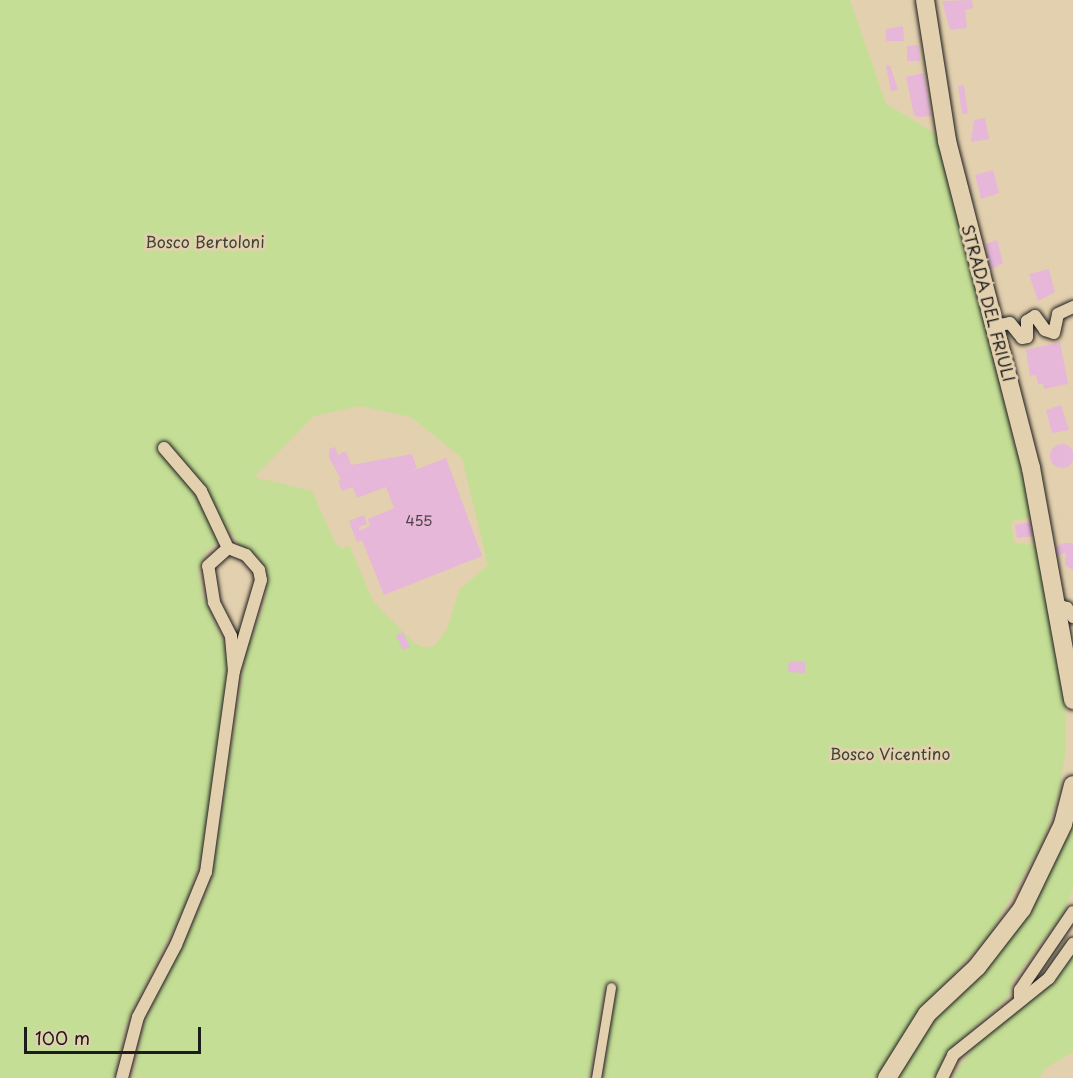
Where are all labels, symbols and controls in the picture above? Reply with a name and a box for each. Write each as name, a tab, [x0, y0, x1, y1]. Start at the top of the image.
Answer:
street label: STRADA DEL FRIULI	[959, 222, 1019, 384]
park label: Bosco Bertoloni	[145, 231, 265, 251]
house number: 455	[406, 513, 432, 529]
park label: Bosco Vicentino	[829, 743, 951, 763]
scale bar	[27, 1015, 204, 1053]
text: 100 m	[35, 1024, 90, 1051]

